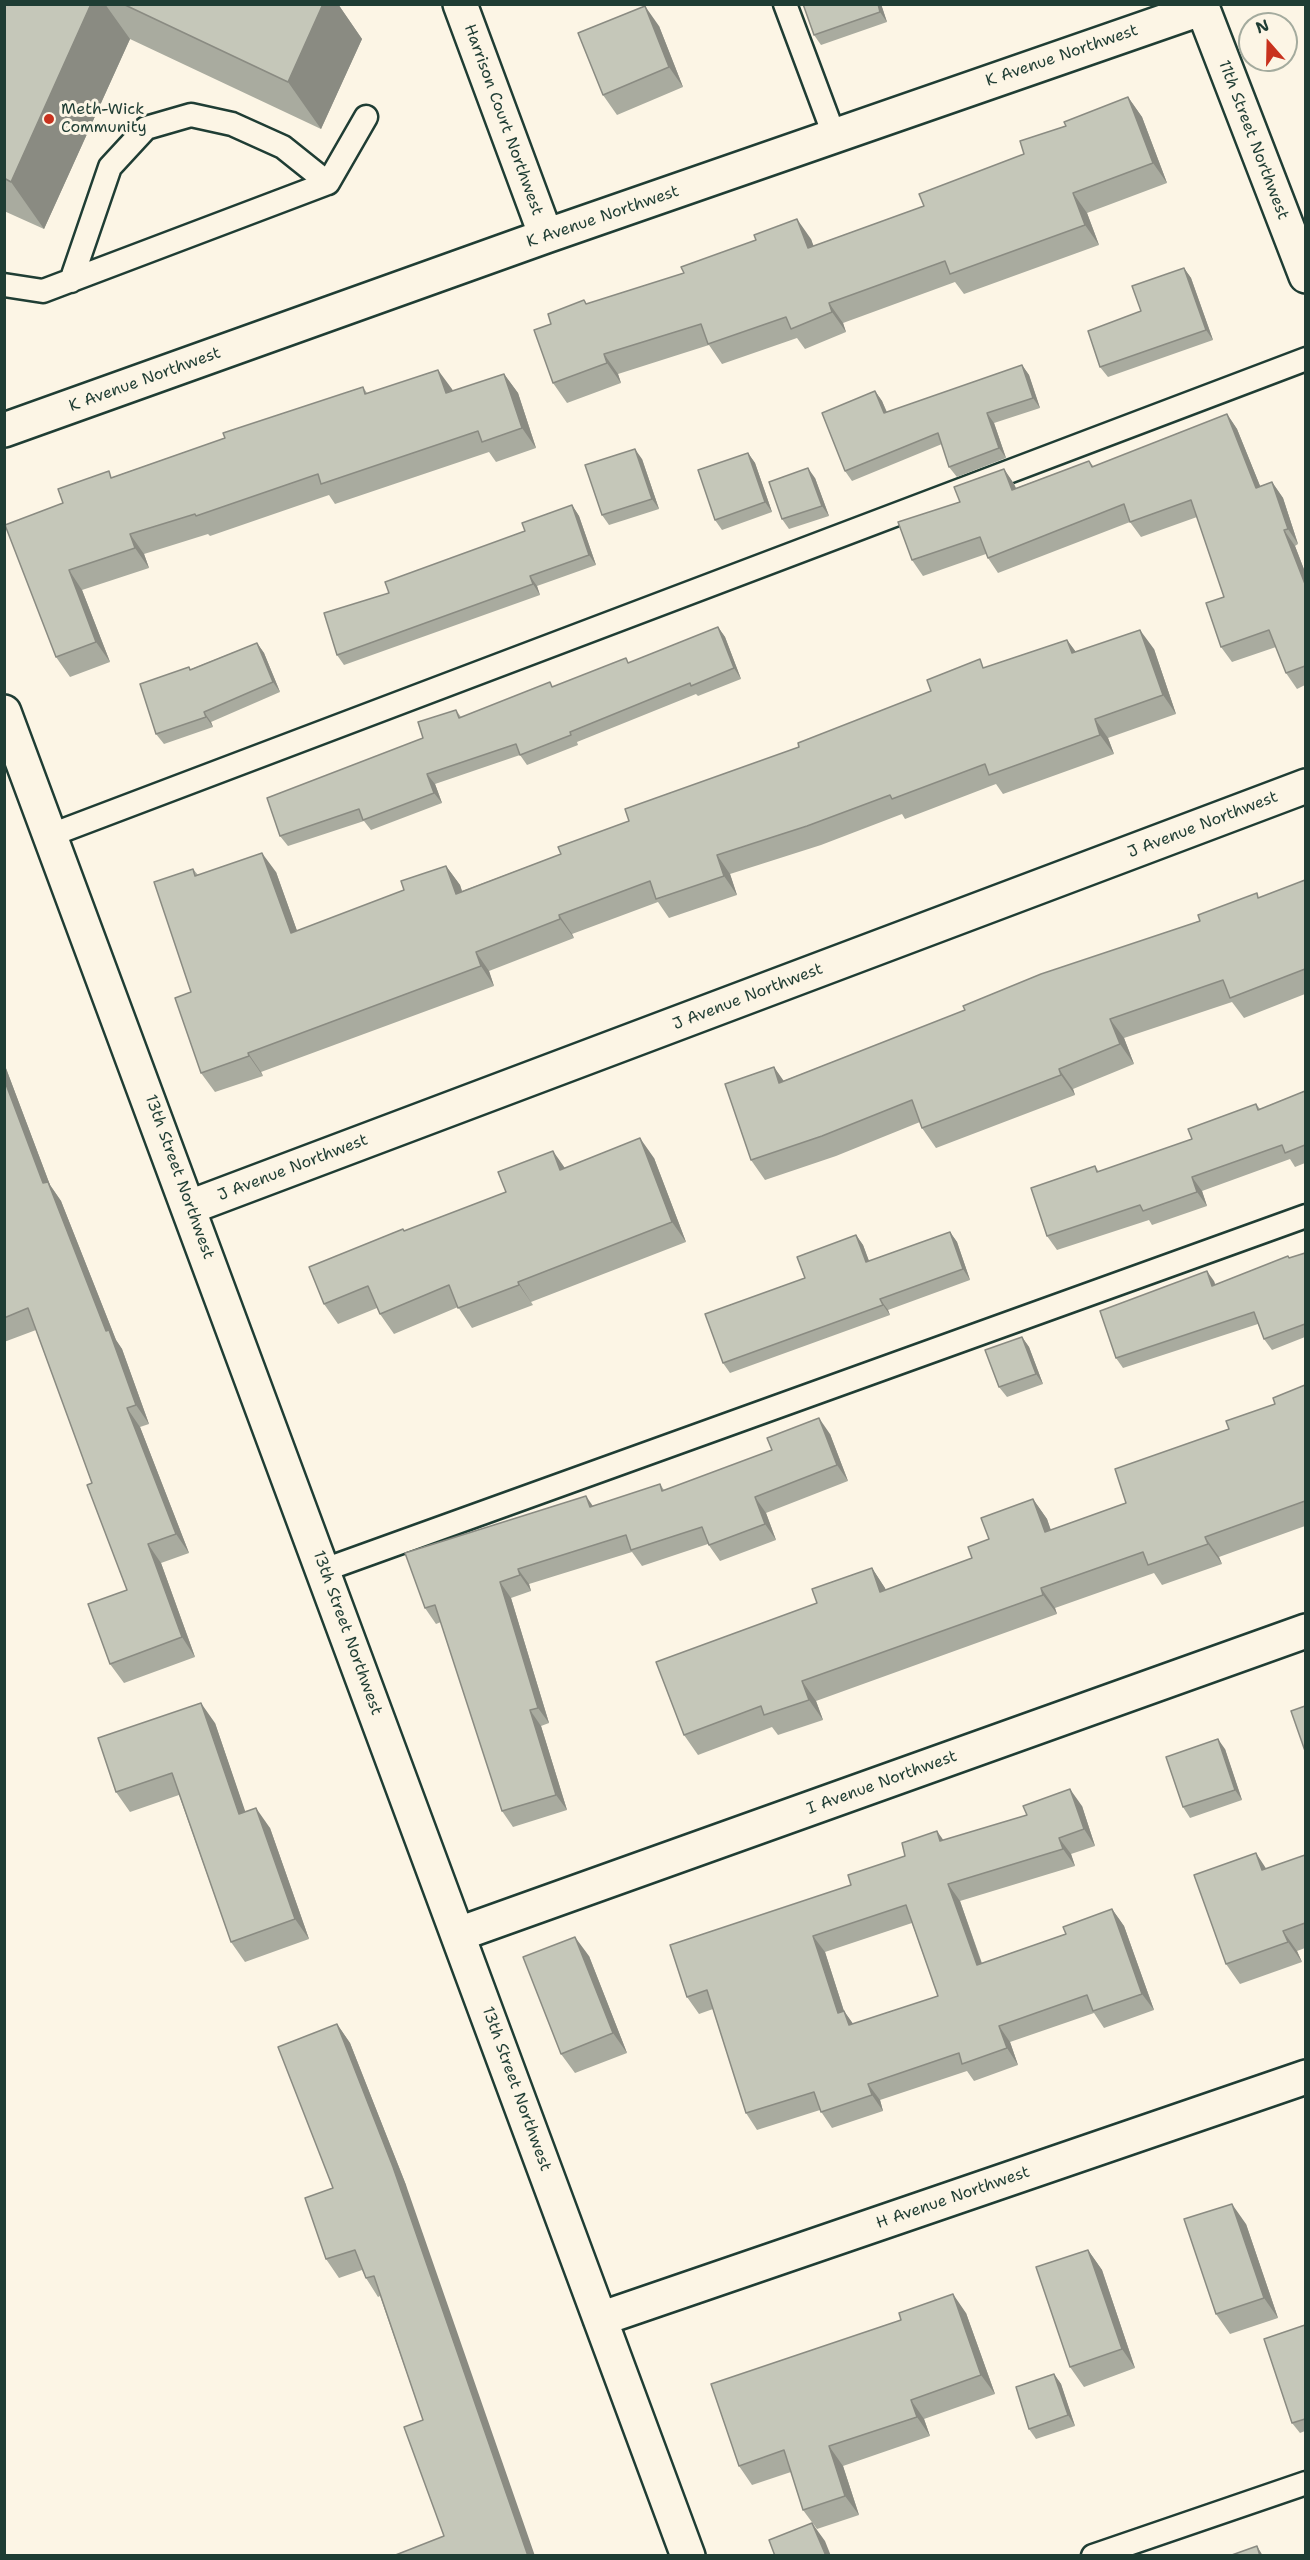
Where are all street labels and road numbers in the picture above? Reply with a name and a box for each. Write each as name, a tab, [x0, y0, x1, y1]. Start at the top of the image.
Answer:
street label: K Avenue Northwest	[983, 21, 1141, 91]
street label: Harrison Court Northwest	[459, 22, 547, 218]
street label: 11th Street Northwest	[1214, 58, 1292, 222]
street label: K Avenue Northwest	[524, 182, 682, 252]
street label: K Avenue Northwest	[67, 344, 223, 416]
street label: J Avenue Northwest	[1125, 788, 1281, 862]
street label: J Avenue Northwest	[670, 960, 826, 1034]
street label: 13th Street Northwest	[140, 1092, 218, 1262]
street label: J Avenue Northwest	[215, 1131, 371, 1205]
street label: 13th Street Northwest	[308, 1548, 386, 1718]
street label: I Avenue Northwest	[804, 1747, 960, 1819]
street label: 13th Street Northwest	[477, 2004, 555, 2174]
street label: H Avenue Northwest	[874, 2163, 1032, 2233]

